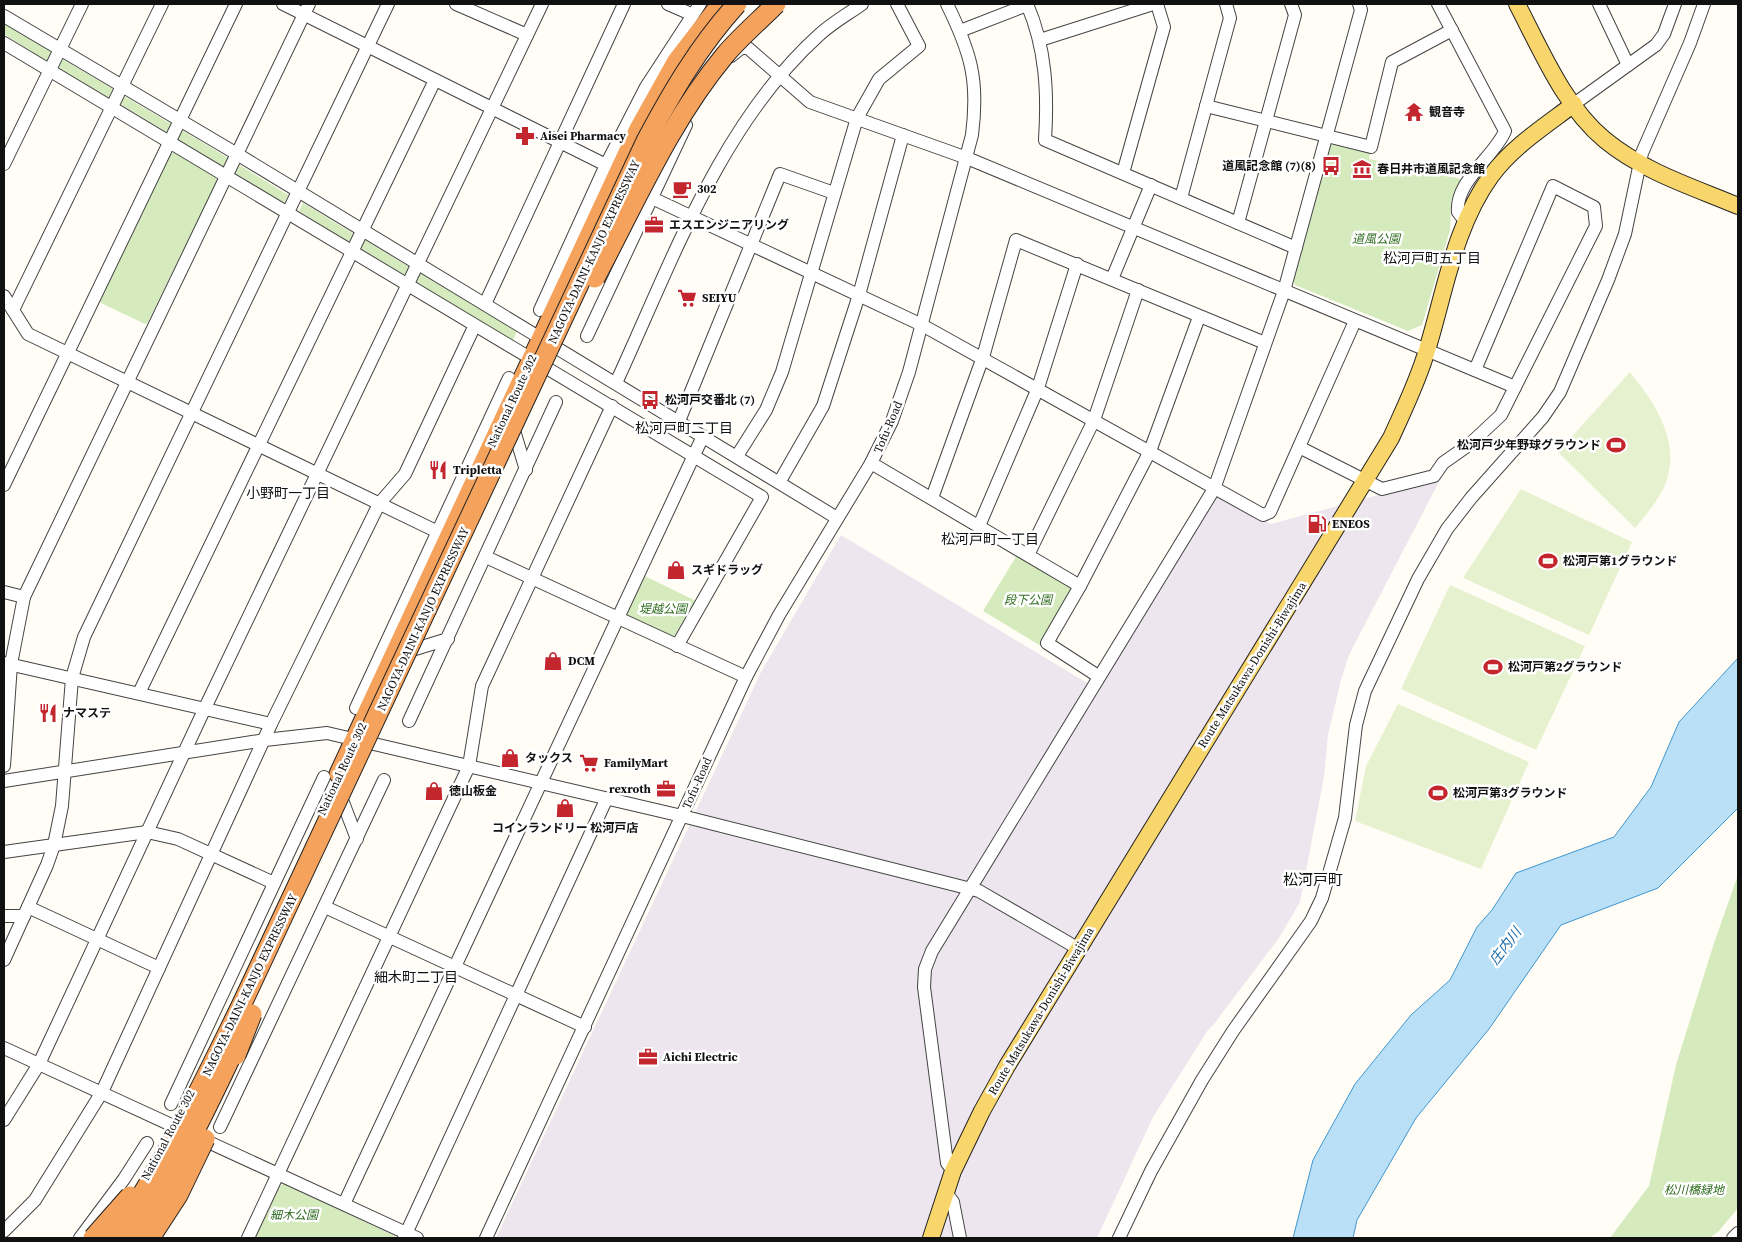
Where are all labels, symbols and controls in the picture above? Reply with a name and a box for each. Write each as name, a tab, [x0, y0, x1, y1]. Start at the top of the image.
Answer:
temple icon: 観音寺	[1403, 101, 1425, 123]
place label: 観音寺	[1429, 104, 1465, 120]
pharmacy icon: Aisei Pharmacy	[514, 125, 536, 147]
place label: Aisei Pharmacy	[540, 128, 627, 144]
bus stop icon: 道風記念館 (7)(8)	[1320, 155, 1342, 177]
street label: NAGOYA-DAINI-KANJO EXPRESSWAY	[544, 157, 644, 346]
place label: 道風記念館 (7)(8)	[1222, 158, 1316, 174]
museum icon: 春日井市道風記念館	[1351, 158, 1373, 180]
place label: 春日井市道風記念館	[1377, 161, 1485, 177]
cafe icon: 302	[671, 178, 693, 200]
place label: 302	[697, 181, 717, 197]
office icon: エスエンジニアリング	[643, 214, 665, 236]
place label: エスエンジニアリング	[669, 217, 789, 233]
park label: 道風公園	[1352, 231, 1402, 247]
district label: 松河戸町五丁目	[1383, 248, 1481, 268]
supermarket icon: SEIYU	[676, 287, 698, 309]
place label: SEIYU	[702, 290, 737, 306]
street label: National Route 302	[483, 352, 541, 450]
bus stop icon: 松河戸交番北 (7)	[639, 389, 661, 411]
place label: 松河戸交番北 (7)	[665, 392, 755, 408]
street label: Tofu-Road	[870, 398, 906, 455]
district label: 松河戸町二丁目	[635, 418, 733, 438]
sports icon: 松河戸少年野球グラウンド	[1605, 434, 1627, 456]
place label: 松河戸少年野球グラウンド	[1457, 437, 1601, 453]
restaurant icon: Tripletta	[427, 459, 449, 481]
place label: Tripletta	[453, 462, 502, 478]
district label: 小野町一丁目	[246, 483, 330, 503]
fuel station icon: ENEOS	[1306, 513, 1328, 535]
place label: ENEOS	[1332, 516, 1370, 532]
street label: NAGOYA-DAINI-KANJO EXPRESSWAY	[373, 524, 473, 713]
district label: 松河戸町一丁目	[941, 529, 1039, 549]
sports icon: 松河戸第1グラウンド	[1537, 550, 1559, 572]
place label: 松河戸第1グラウンド	[1563, 553, 1678, 569]
shop icon: スギドラッグ	[665, 559, 687, 581]
place label: スギドラッグ	[691, 562, 763, 578]
street label: Route Matsukawa-Donishi-Biwajima	[1194, 578, 1310, 751]
park label: 段下公園	[1004, 592, 1054, 608]
park label: 堤越公園	[639, 601, 689, 617]
shop icon: DCM	[542, 650, 564, 672]
place label: DCM	[568, 653, 595, 669]
sports icon: 松河戸第2グラウンド	[1482, 656, 1504, 678]
place label: 松河戸第2グラウンド	[1508, 659, 1623, 675]
restaurant icon: ナマステ	[37, 702, 59, 724]
place label: ナマステ	[63, 705, 111, 721]
street label: National Route 302	[313, 720, 371, 818]
shop icon: タックス	[499, 747, 521, 769]
place label: タックス	[525, 750, 573, 766]
supermarket icon: FamilyMart	[578, 752, 600, 774]
street label: Tofu-Road	[678, 754, 716, 811]
place label: FamilyMart	[604, 755, 669, 771]
office icon: rexroth	[655, 778, 677, 800]
shop icon: 徳山板金	[423, 780, 445, 802]
place label: rexroth	[609, 781, 652, 797]
sports icon: 松河戸第3グラウンド	[1427, 782, 1449, 804]
place label: 徳山板金	[449, 783, 497, 799]
place label: 松河戸第3グラウンド	[1453, 785, 1568, 801]
shop icon: コインランドリー 松河戸店	[554, 797, 576, 819]
place label: コインランドリー 松河戸店	[492, 820, 638, 836]
district label: 松河戸町	[1283, 869, 1343, 890]
street label: NAGOYA-DAINI-KANJO EXPRESSWAY	[199, 891, 301, 1079]
water label: 庄内川	[1484, 922, 1527, 969]
street label: Route Matsukawa-Donishi-Biwajima	[984, 923, 1098, 1098]
district label: 細木町二丁目	[374, 967, 458, 987]
office icon: Aichi Electric	[637, 1046, 659, 1068]
place label: Aichi Electric	[663, 1049, 738, 1065]
street label: National Route 302	[137, 1087, 199, 1183]
park label: 松川橋緑地	[1664, 1182, 1726, 1198]
park label: 細木公園	[270, 1207, 320, 1223]

